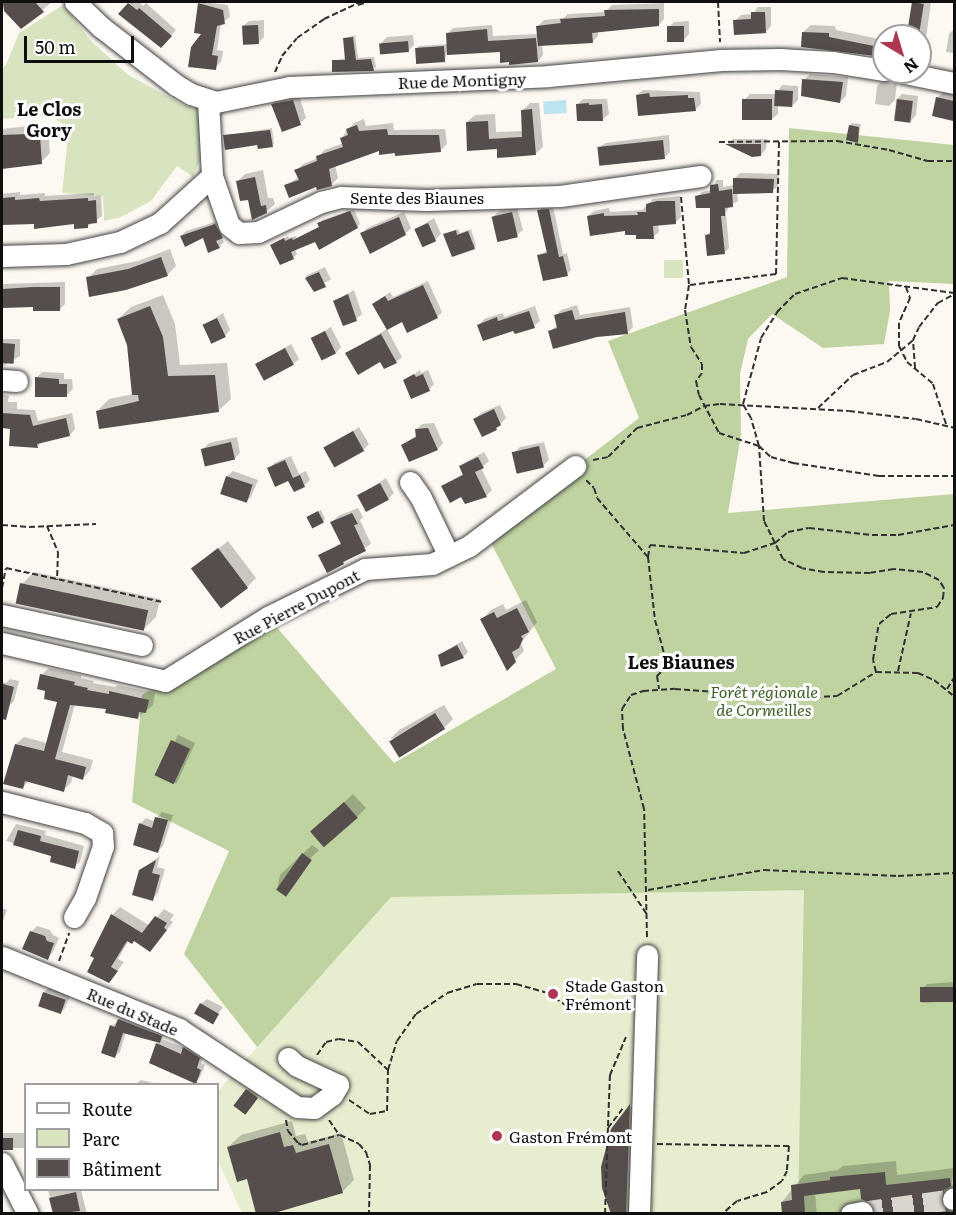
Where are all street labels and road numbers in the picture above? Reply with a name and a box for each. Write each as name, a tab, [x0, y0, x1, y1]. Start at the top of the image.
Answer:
street label: Rue de Montigny	[398, 68, 526, 92]
street label: Sente des Biaunes	[350, 187, 484, 207]
street label: Rue Pierre Dupont	[230, 565, 362, 647]
street label: Rue du Stade	[84, 983, 182, 1039]

